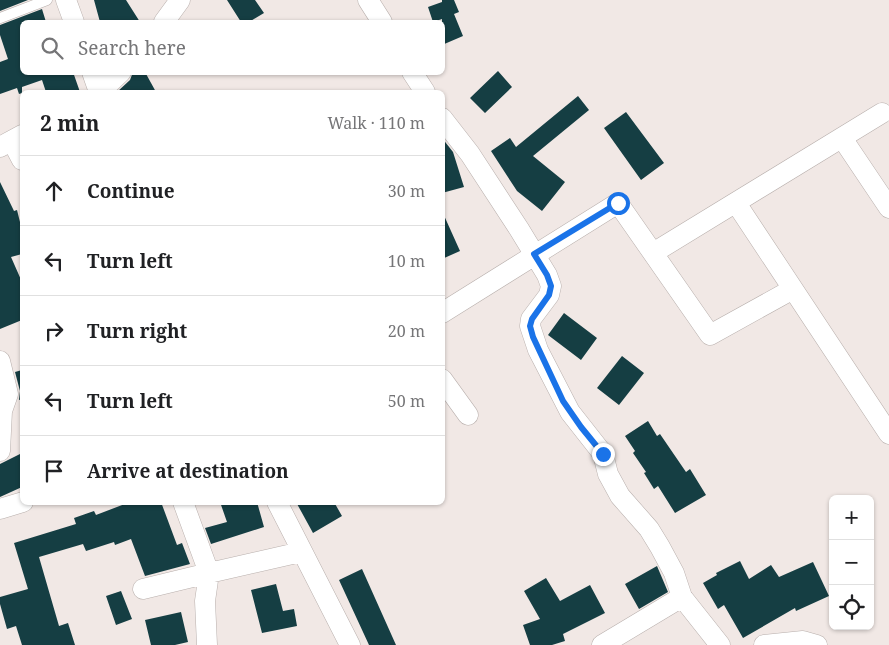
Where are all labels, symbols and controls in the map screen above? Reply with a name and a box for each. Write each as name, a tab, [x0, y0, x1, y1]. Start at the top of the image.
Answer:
search box	[20, 20, 445, 75]
icon: search	[38, 34, 66, 62]
text: Search here	[78, 35, 186, 61]
text: 2 min	[40, 109, 99, 137]
text: Walk · 110 m	[328, 112, 425, 134]
icon: ahead	[40, 177, 68, 205]
text: Continue	[87, 178, 175, 204]
text: 30 m	[388, 180, 425, 202]
route start	[607, 192, 630, 215]
icon: left	[40, 247, 68, 275]
text: Turn left	[87, 248, 173, 274]
text: 10 m	[388, 250, 425, 272]
icon: right	[40, 317, 68, 345]
text: Turn right	[87, 318, 187, 344]
text: 20 m	[388, 320, 425, 342]
icon: left	[40, 387, 68, 415]
text: Turn left	[87, 388, 173, 414]
text: 50 m	[388, 390, 425, 412]
route end	[592, 443, 615, 466]
icon: arrive	[40, 457, 68, 485]
text: Arrive at destination	[87, 458, 289, 484]
map controls	[829, 495, 874, 630]
button: +	[829, 495, 874, 540]
button: −	[829, 540, 874, 585]
button: locate	[829, 585, 874, 630]

